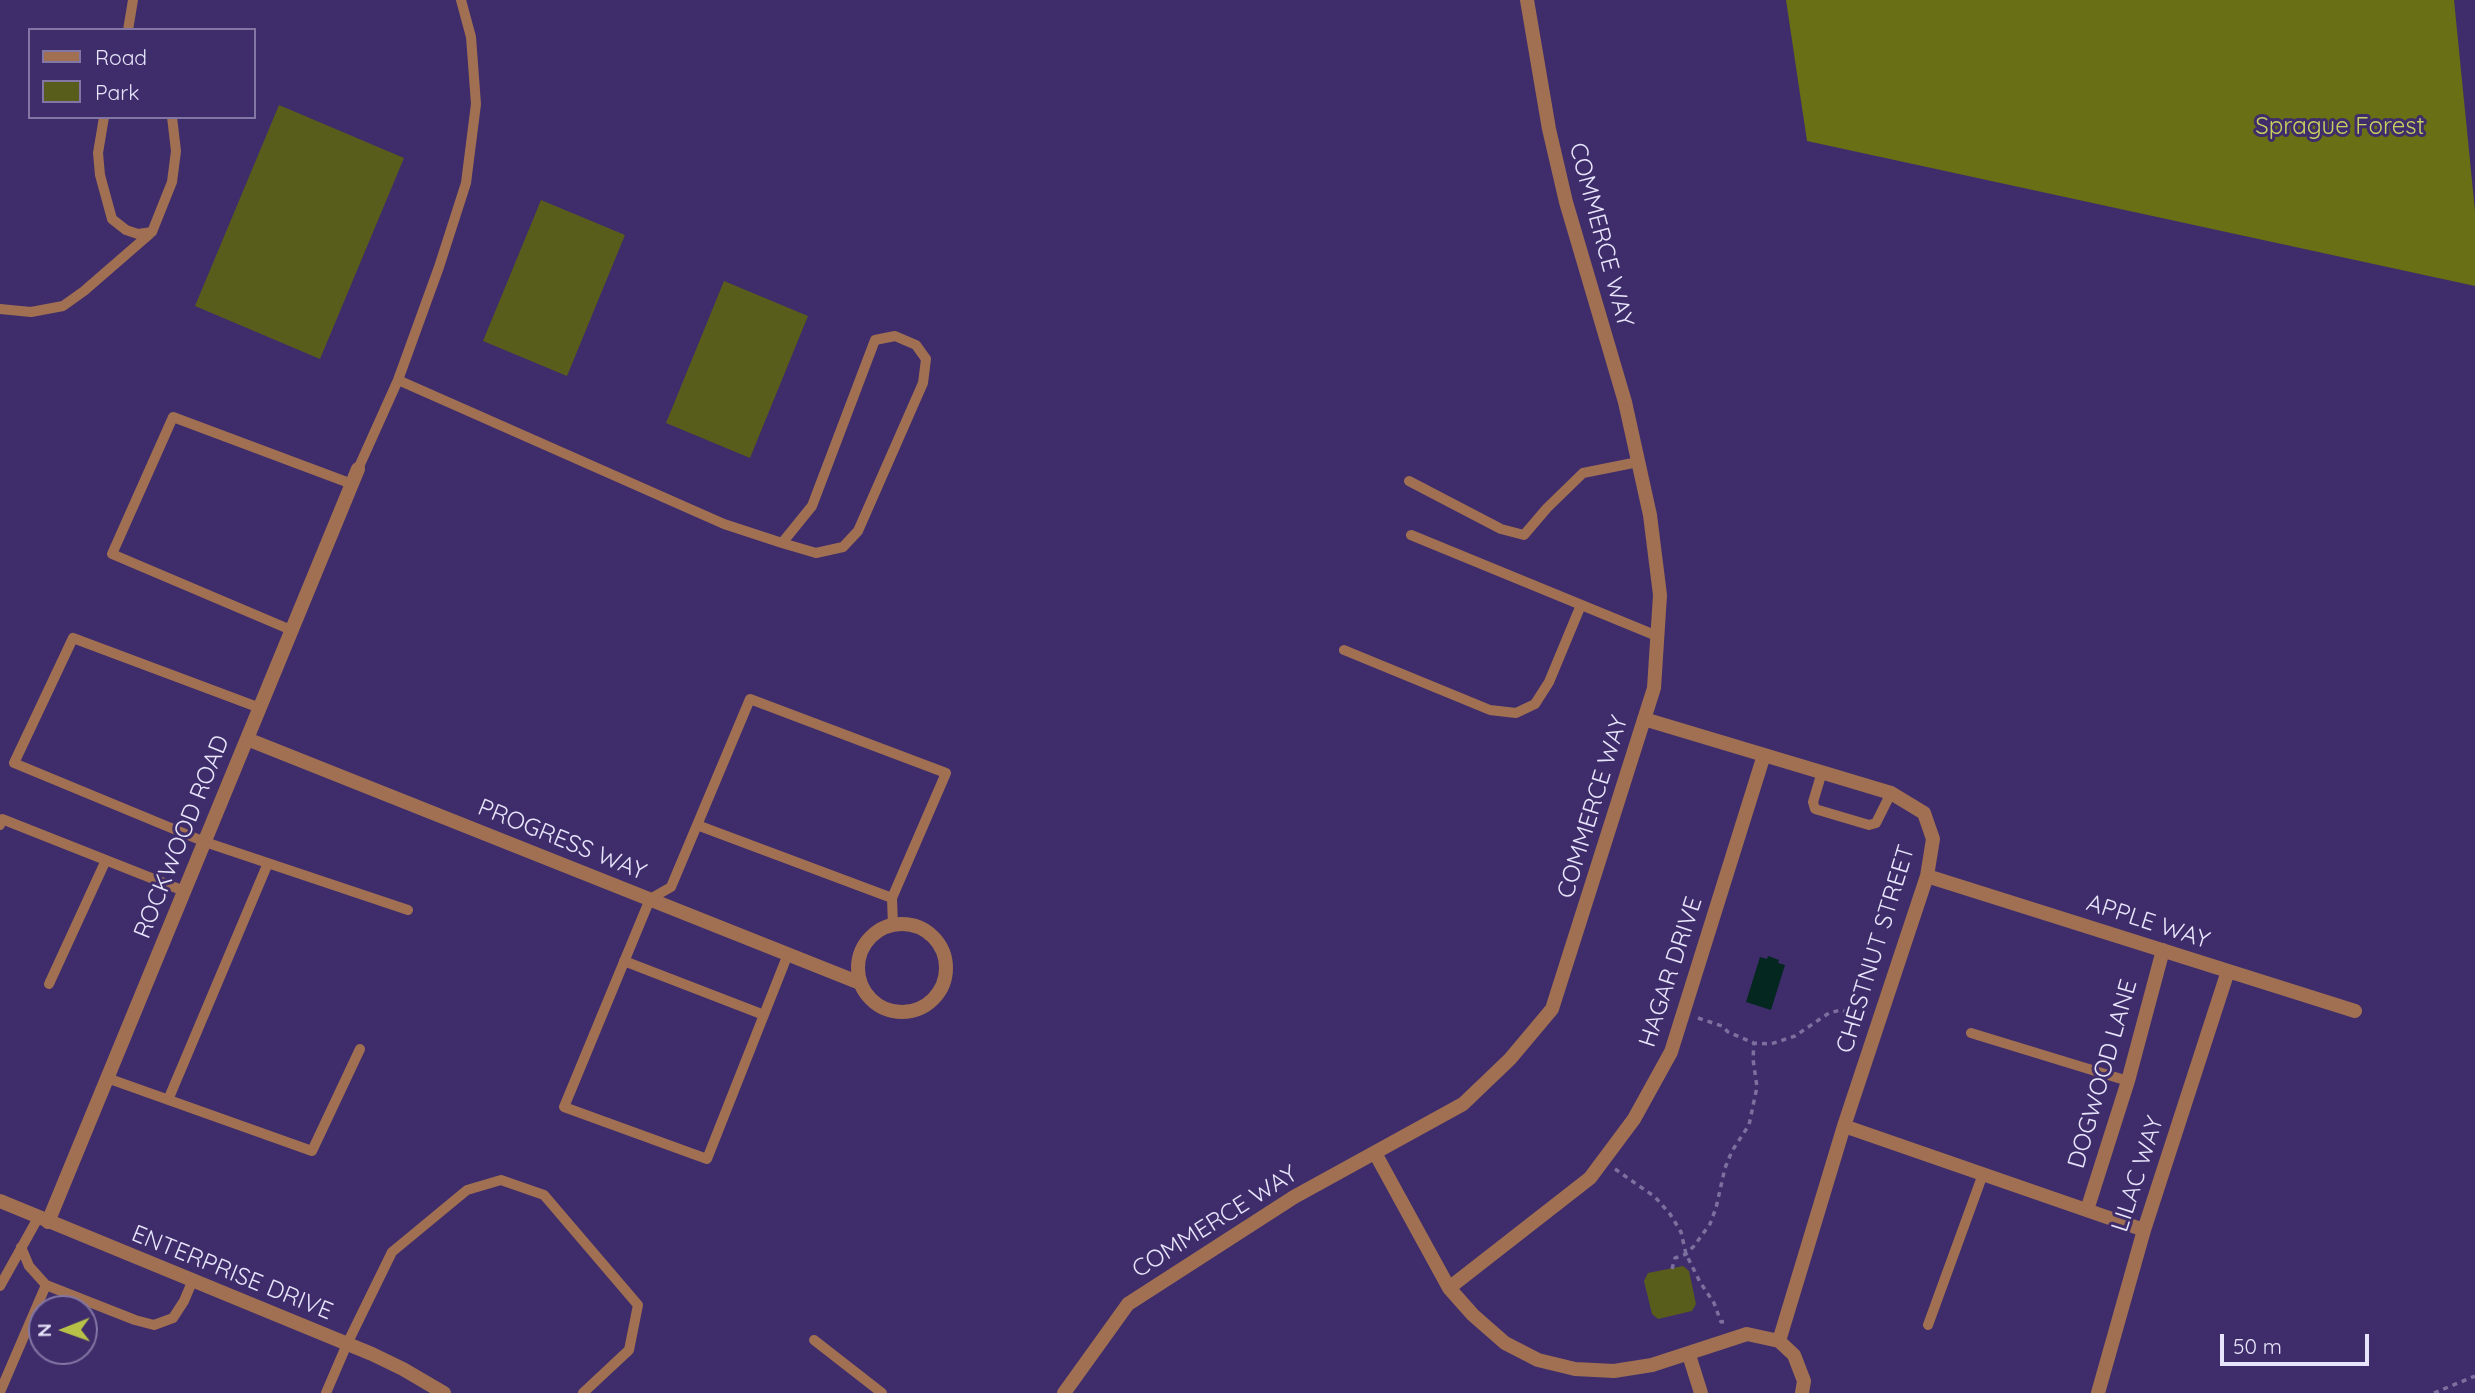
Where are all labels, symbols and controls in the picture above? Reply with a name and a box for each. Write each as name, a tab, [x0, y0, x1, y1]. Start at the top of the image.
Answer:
legend	[28, 28, 256, 119]
text: Road	[95, 44, 147, 70]
text: Park	[95, 79, 139, 105]
park label: Sprague Forest	[2255, 113, 2425, 141]
street label: COMMERCE WAY	[1563, 140, 1639, 330]
street label: COMMERCE WAY	[1552, 712, 1634, 902]
street label: ROCKWOOD ROAD	[128, 731, 236, 943]
street label: PROGRESS WAY	[474, 793, 650, 887]
street label: CHESTNUT STREET	[1831, 841, 1921, 1057]
street label: APPLE WAY	[2083, 889, 2213, 955]
street label: HAGAR DRIVE	[1633, 893, 1709, 1051]
street label: DOGWOOD LANE	[2062, 976, 2144, 1172]
street label: LILAC WAY	[2106, 1113, 2170, 1235]
street label: COMMERCE WAY	[1127, 1160, 1303, 1284]
street label: ENTERPRISE DRIVE	[127, 1220, 337, 1326]
north arrow	[28, 1295, 98, 1365]
scale bar	[2223, 1320, 2372, 1364]
text: N	[32, 1323, 56, 1338]
text: 50 m	[2233, 1333, 2282, 1359]

